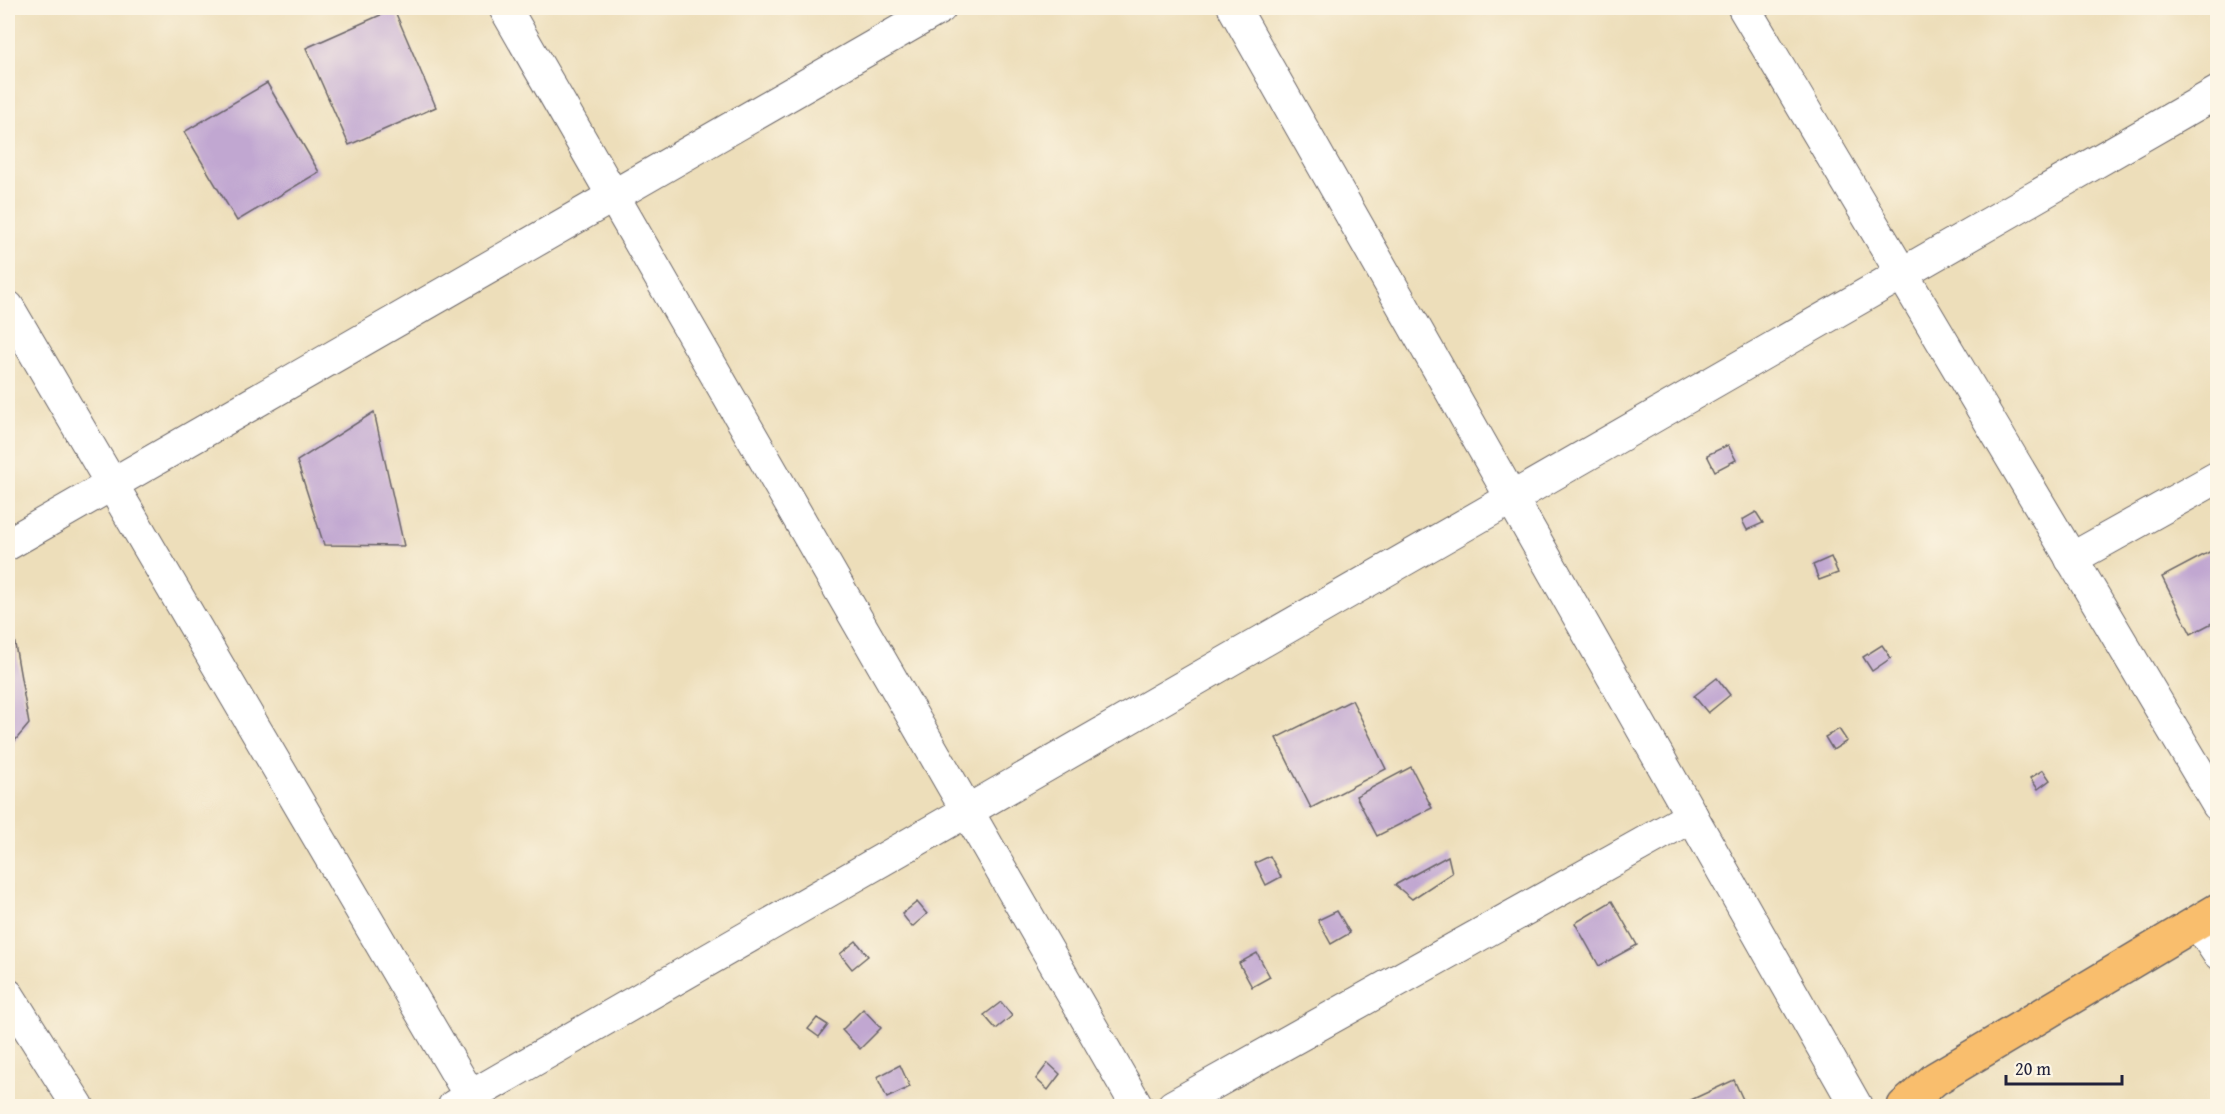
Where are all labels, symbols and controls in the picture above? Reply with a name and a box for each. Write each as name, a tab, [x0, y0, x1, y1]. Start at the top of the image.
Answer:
scale bar	[2006, 1048, 2122, 1086]
text: 20 m	[2015, 1055, 2051, 1082]

